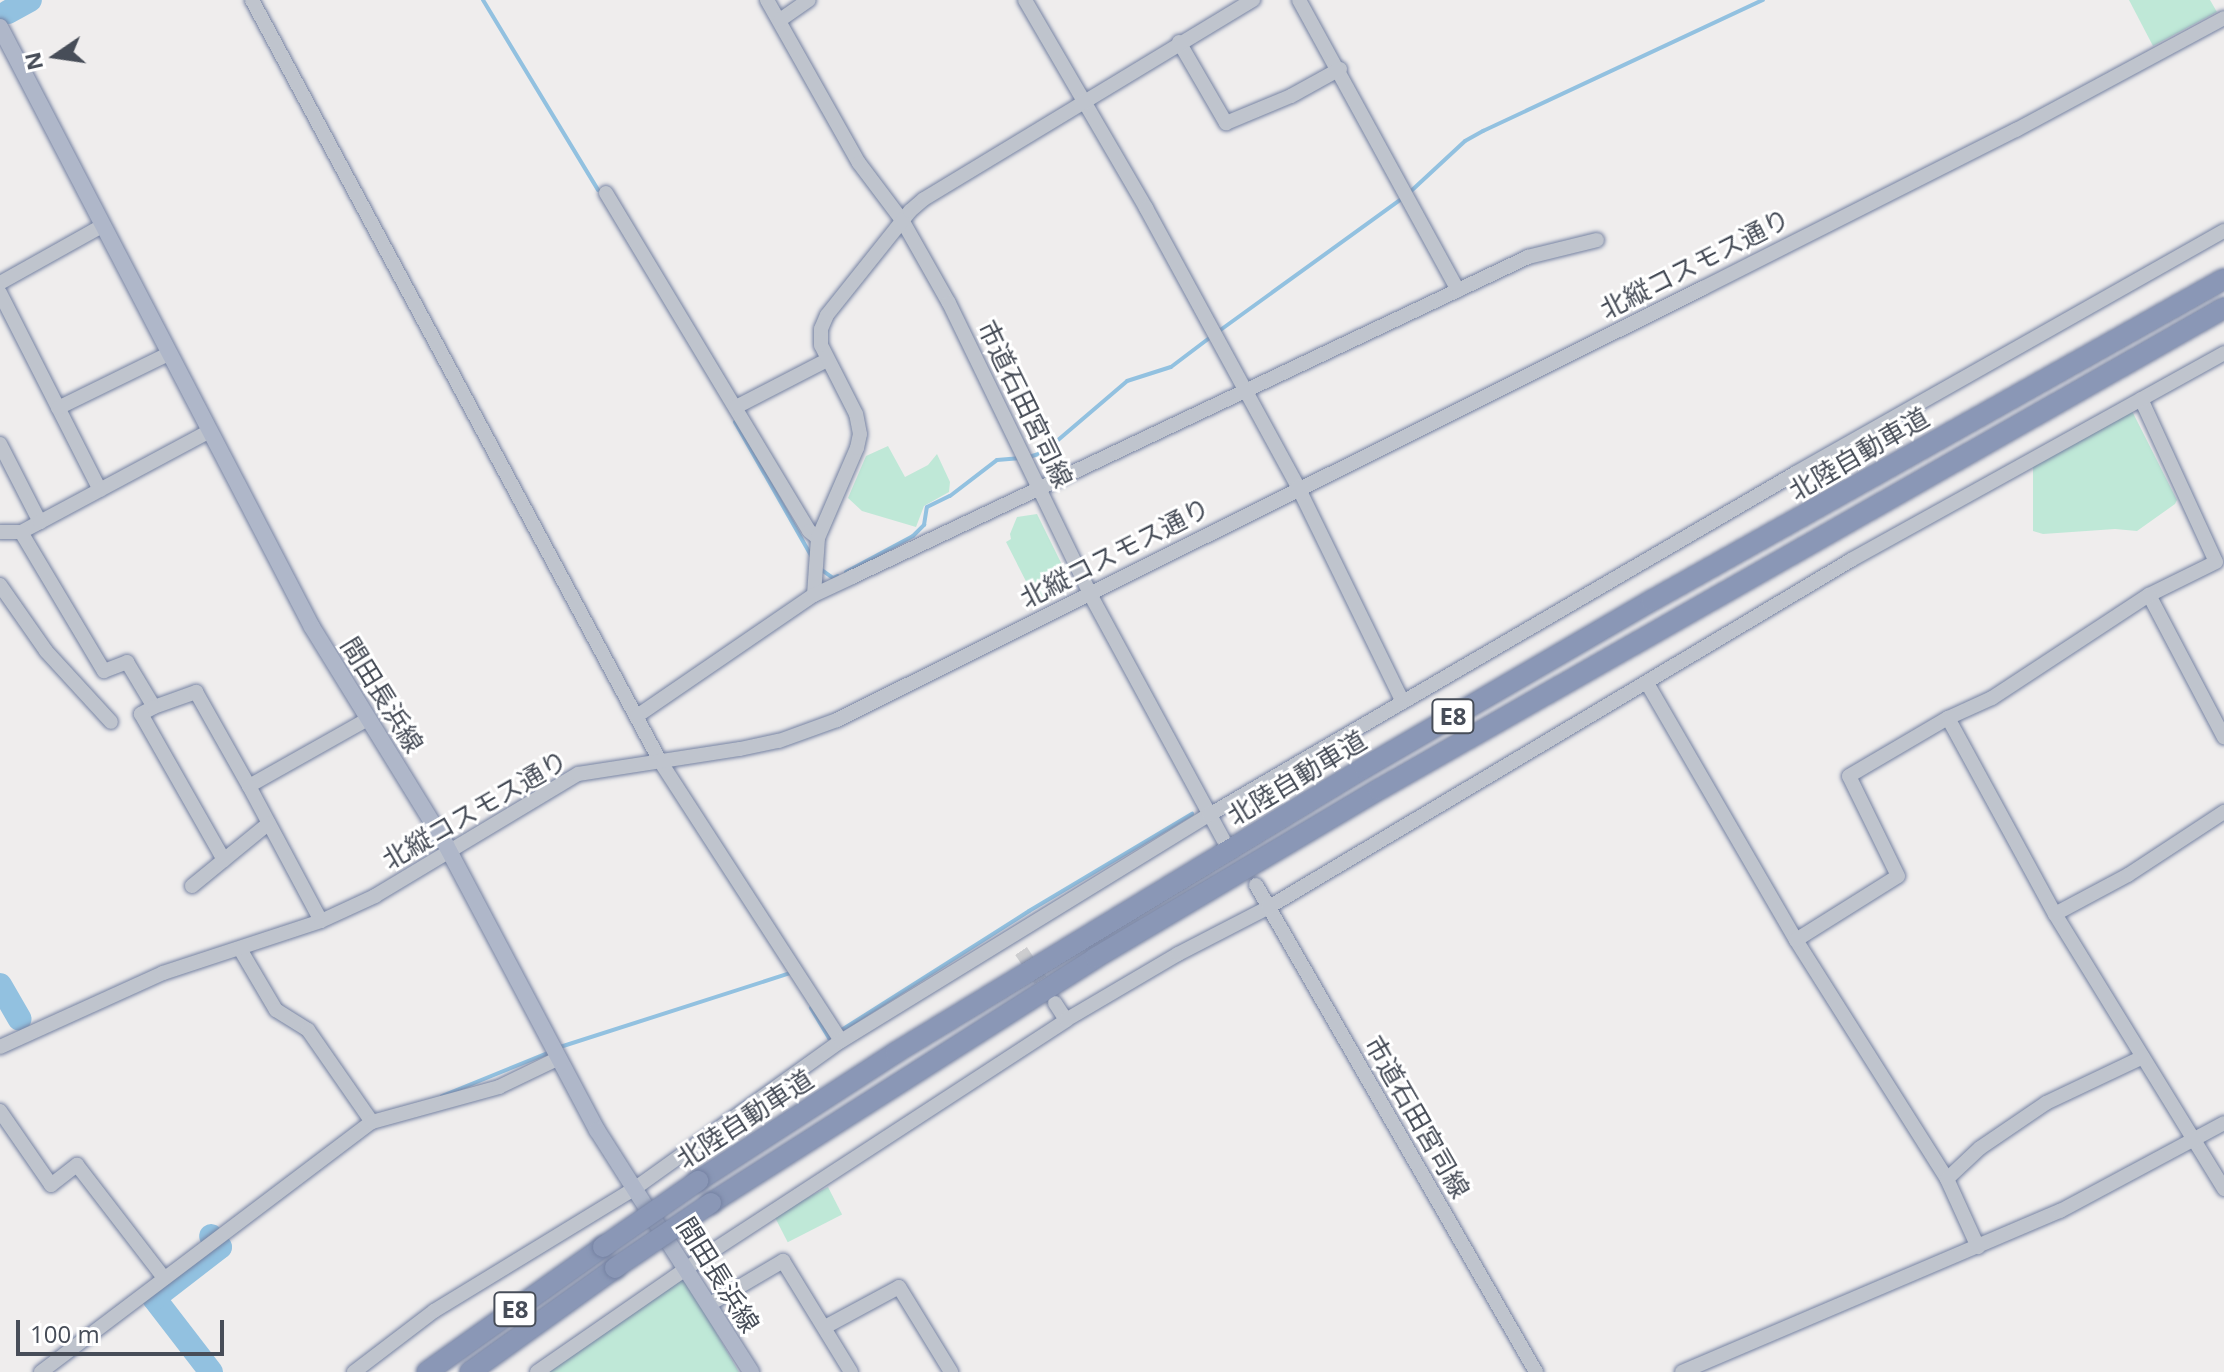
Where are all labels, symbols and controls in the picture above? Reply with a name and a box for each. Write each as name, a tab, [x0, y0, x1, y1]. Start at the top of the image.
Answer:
north arrow	[16, 16, 96, 96]
text: N	[16, 49, 49, 73]
street label: 北縦コスモス通り	[1595, 203, 1795, 325]
street label: 市道石田宮司線	[971, 315, 1079, 493]
street label: 北陸自動車道	[1784, 401, 1934, 507]
street label: 北縦コスモス通り	[1015, 492, 1215, 614]
street label: 間田長浜線	[334, 632, 430, 758]
road number: E8	[1431, 696, 1475, 736]
street label: 北陸自動車道	[1222, 724, 1372, 832]
street label: 北縦コスモス通り	[377, 744, 573, 876]
street label: 市道石田宮司線	[1358, 1030, 1476, 1204]
street label: 北陸自動車道	[671, 1063, 819, 1175]
street label: 間田長浜線	[670, 1212, 766, 1338]
road number: E8	[493, 1289, 537, 1329]
scale bar	[20, 1304, 228, 1354]
text: 100 m	[30, 1317, 100, 1350]

